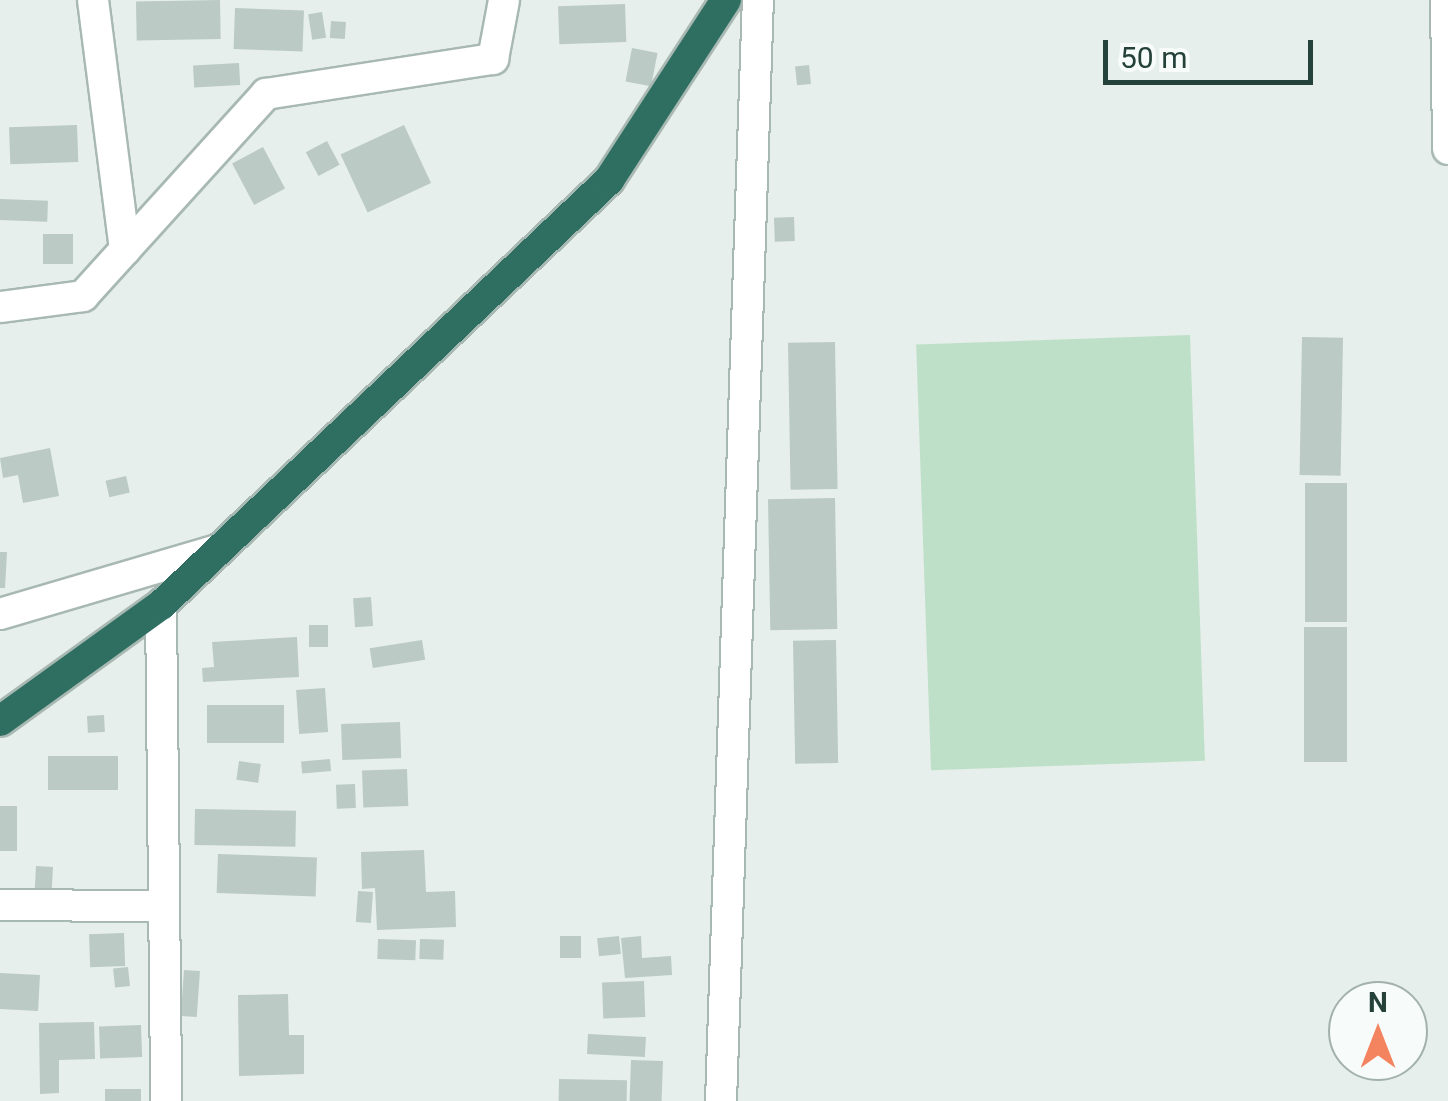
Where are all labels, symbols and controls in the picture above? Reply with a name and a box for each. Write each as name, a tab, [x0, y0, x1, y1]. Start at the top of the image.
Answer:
scale bar	[1108, 20, 1318, 82]
text: 50 m	[1120, 40, 1187, 75]
north arrow	[1328, 981, 1428, 1081]
text: N	[1368, 986, 1388, 1019]

